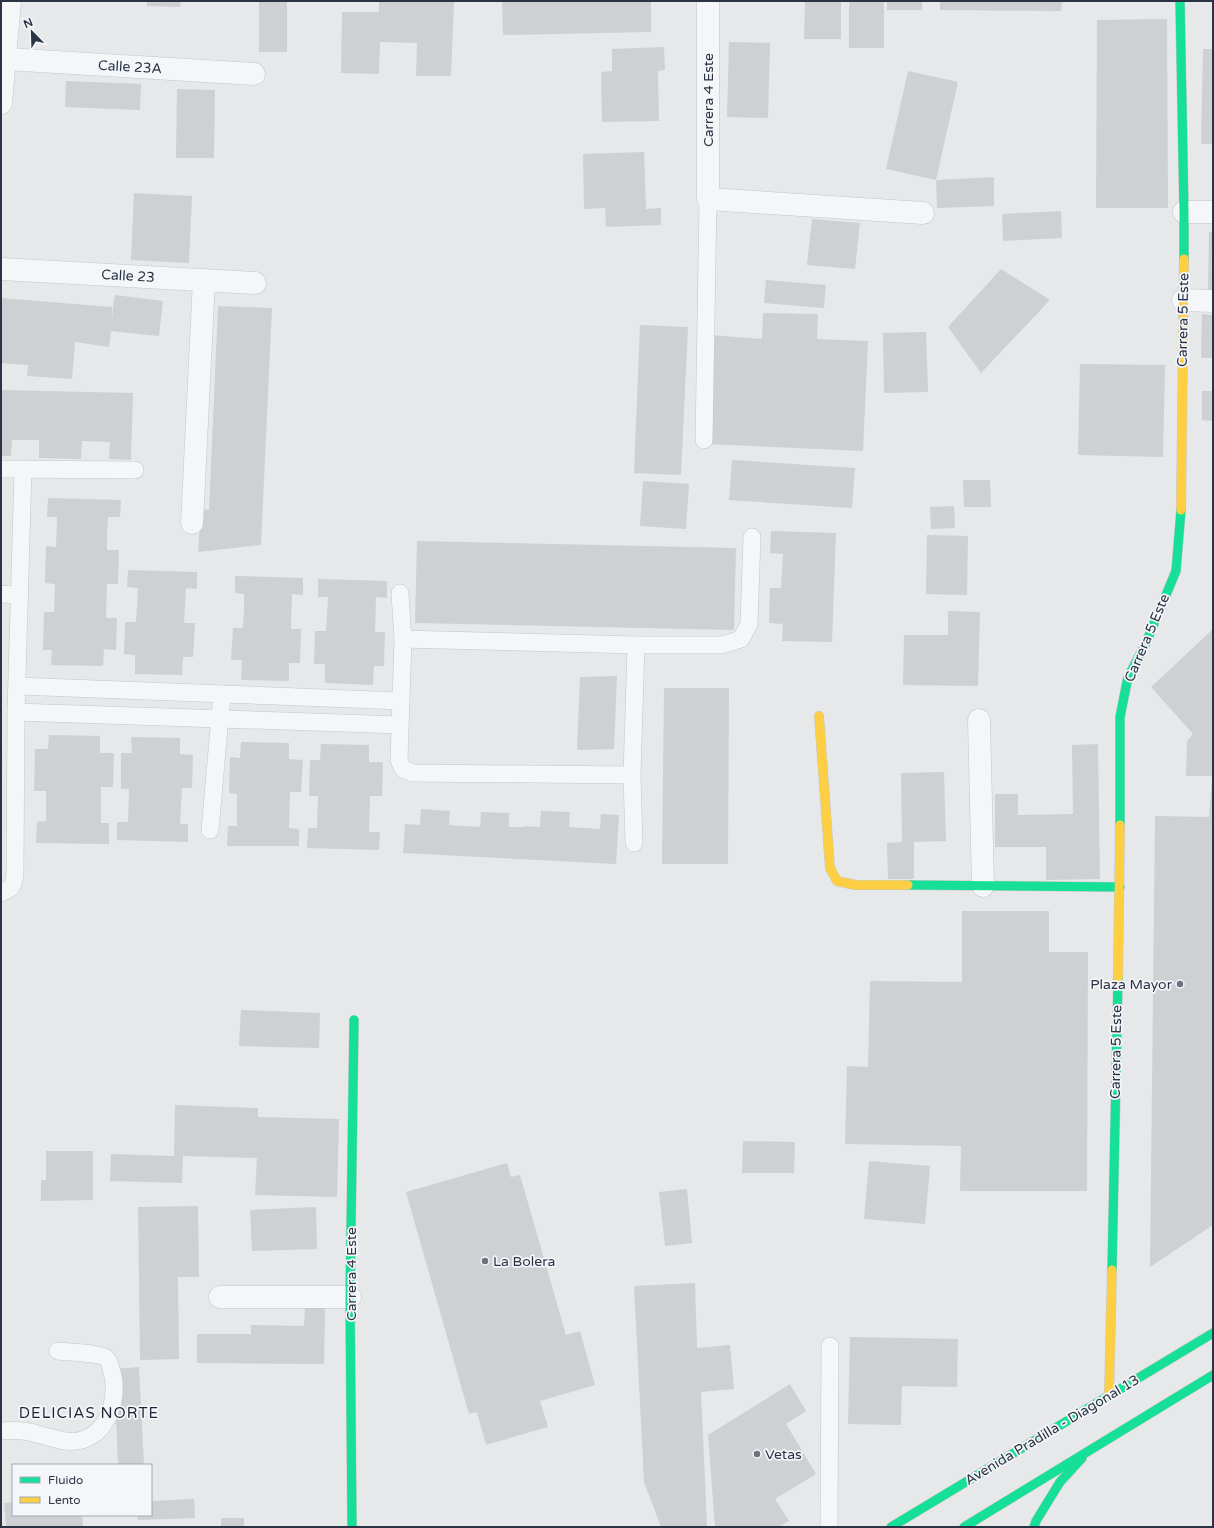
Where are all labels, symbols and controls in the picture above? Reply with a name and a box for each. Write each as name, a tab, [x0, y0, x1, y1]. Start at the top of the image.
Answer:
north arrow	[12, 12, 52, 52]
text: N	[22, 16, 35, 31]
street label: Carrera 4 Este	[700, 53, 717, 147]
street label: Calle 23A	[98, 57, 162, 77]
street label: Calle 23	[101, 266, 155, 286]
street label: Carrera 5 Este	[1174, 273, 1192, 367]
street label: Carrera 5 Este	[1121, 591, 1173, 685]
place label: Plaza Mayor	[1090, 976, 1173, 993]
marker: Plaza Mayor	[1175, 979, 1185, 989]
street label: Carrera 5 Este	[1107, 1005, 1125, 1099]
street label: Carrera 4 Este	[343, 1227, 360, 1321]
place label: La Bolera	[493, 1253, 555, 1270]
marker: La Bolera	[480, 1256, 490, 1266]
street label: Avenida Pradilla - Diagonal 13	[962, 1371, 1142, 1489]
district label: DELICIAS NORTE	[19, 1404, 159, 1422]
place label: Vetas	[765, 1446, 802, 1463]
marker: Vetas	[752, 1449, 762, 1459]
legend	[12, 1464, 152, 1516]
text: Fluido	[48, 1473, 83, 1487]
text: Lento	[48, 1493, 81, 1507]

